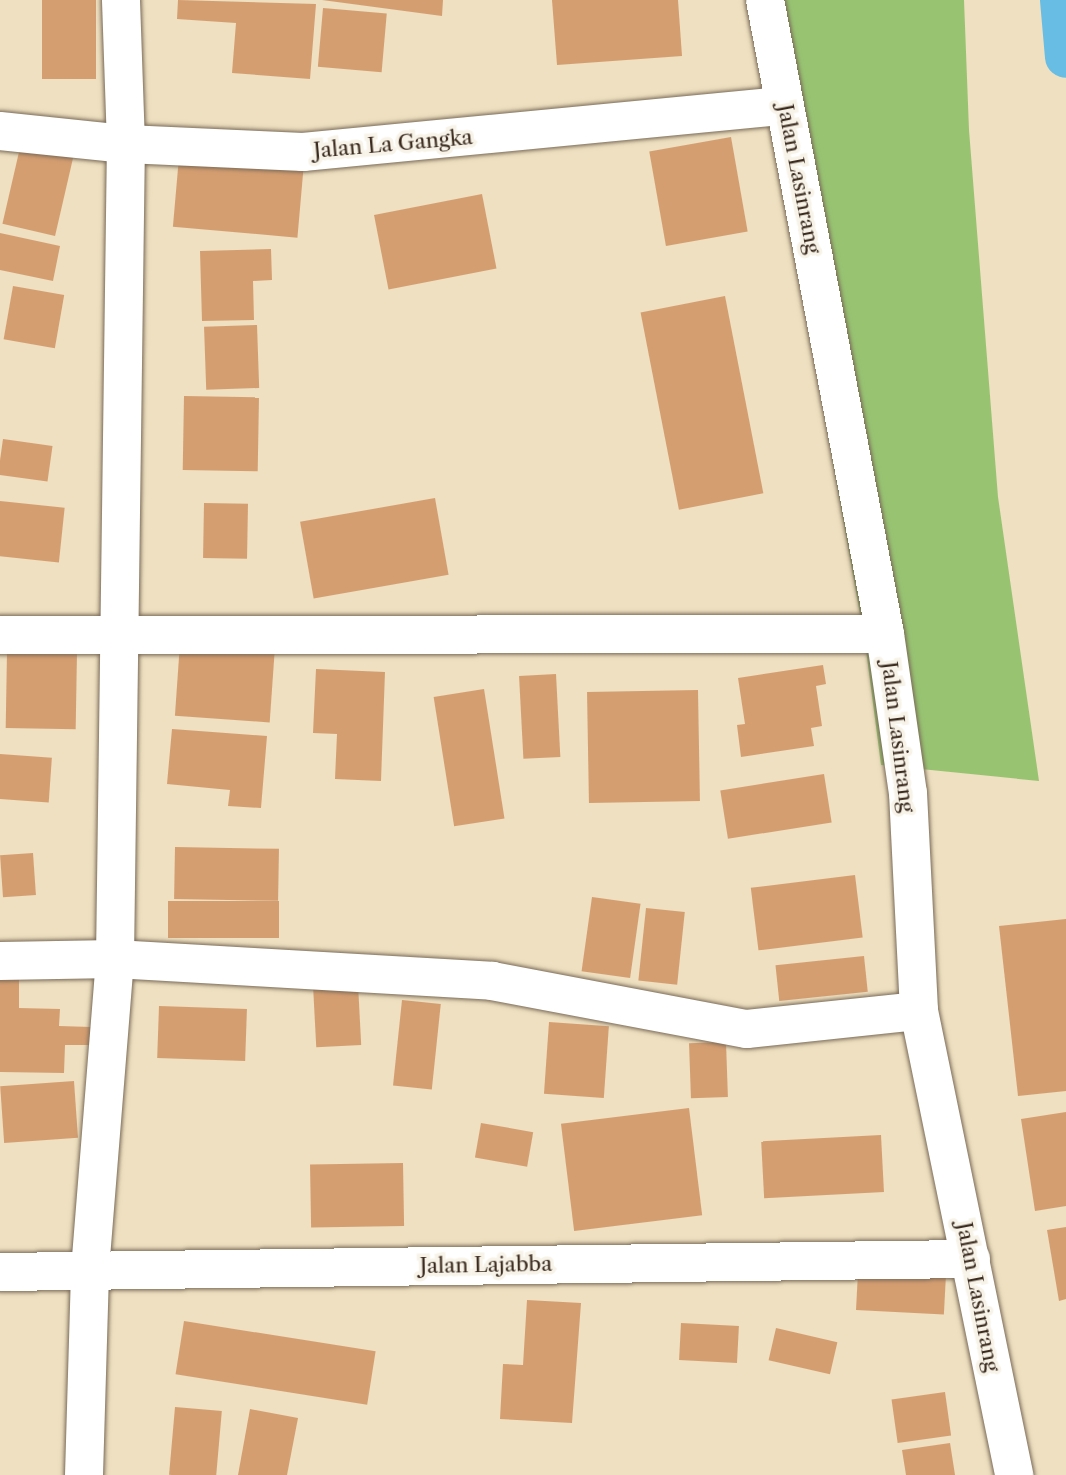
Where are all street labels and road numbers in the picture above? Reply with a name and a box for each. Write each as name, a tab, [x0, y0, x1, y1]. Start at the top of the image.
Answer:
street label: Jalan Lasinrang	[772, 102, 826, 256]
street label: Jalan La Gangka	[312, 124, 474, 164]
street label: Jalan Lasinrang	[876, 660, 920, 814]
street label: Jalan Lasinrang	[951, 1220, 1005, 1374]
street label: Jalan Lajabba	[419, 1251, 553, 1279]

